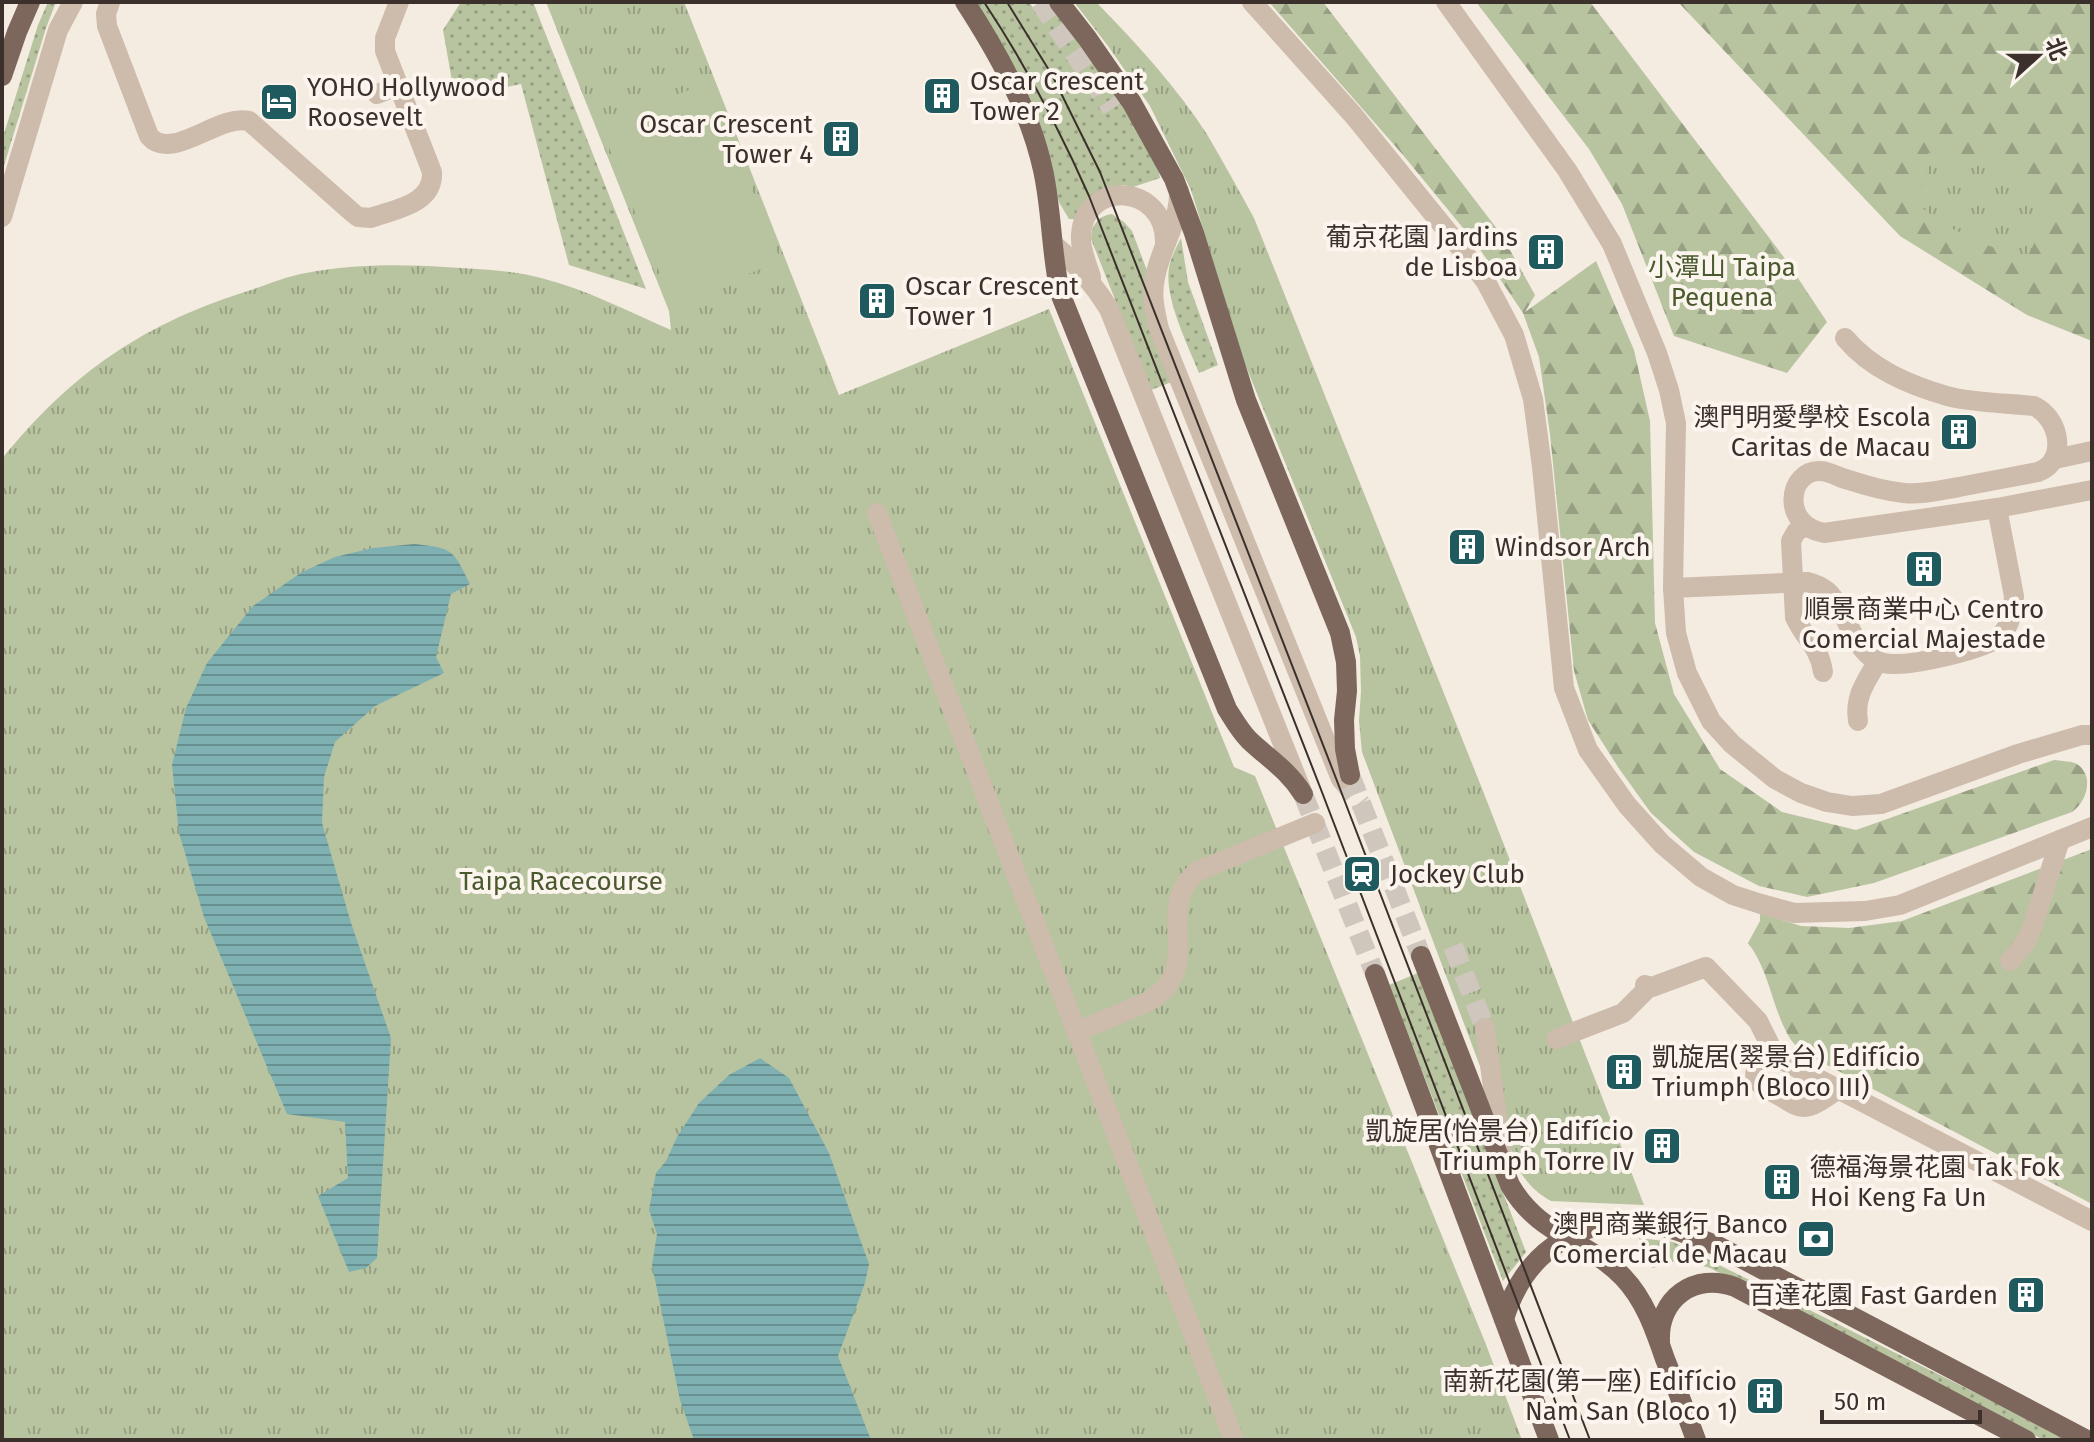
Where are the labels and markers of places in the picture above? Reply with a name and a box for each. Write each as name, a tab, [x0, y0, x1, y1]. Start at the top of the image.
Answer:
place label: Oscar Crescent Tower 2	[970, 66, 1144, 127]
place label: YOHO Hollywood Roosevelt	[307, 72, 506, 133]
building icon: Oscar Crescent Tower 2	[921, 75, 963, 117]
hotel icon: YOHO Hollywood Roosevelt	[258, 81, 300, 123]
place label: Oscar Crescent Tower 4	[639, 109, 814, 170]
building icon: Oscar Crescent Tower 4	[820, 118, 862, 160]
place label: 葡京花園 Jardins de Lisboa	[1326, 222, 1518, 283]
building icon: 葡京花園 Jardins de Lisboa	[1525, 231, 1567, 273]
place label: Oscar Crescent Tower 1	[905, 271, 1079, 332]
building icon: Oscar Crescent Tower 1	[856, 280, 898, 322]
place label: 澳門明愛學校 Escola Caritas de Macau	[1693, 402, 1931, 463]
building icon: 澳門明愛學校 Escola Caritas de Macau	[1938, 411, 1980, 453]
building icon: Windsor Arch	[1446, 526, 1488, 568]
place label: Windsor Arch	[1495, 532, 1651, 563]
building icon: 順景商業中心 Centro Comercial Majestade	[1903, 548, 1945, 590]
place label: 順景商業中心 Centro Comercial Majestade	[1802, 594, 2046, 655]
station icon: Jockey Club	[1341, 853, 1383, 895]
place label: Jockey Club	[1390, 859, 1525, 890]
place label: 凱旋居(翠景台) Edifício Triumph (Bloco III)	[1652, 1042, 1921, 1103]
building icon: 凱旋居(翠景台) Edifício Triumph (Bloco III)	[1603, 1051, 1645, 1093]
place label: 凱旋居(怡景台) Edifício Triumph Torre IV	[1365, 1116, 1635, 1177]
building icon: 凱旋居(怡景台) Edifício Triumph Torre IV	[1641, 1125, 1683, 1167]
place label: 德福海景花園 Tak Fok Hoi Keng Fa Un	[1810, 1152, 2060, 1213]
building icon: 德福海景花園 Tak Fok Hoi Keng Fa Un	[1761, 1161, 1803, 1203]
place label: 澳門商業銀行 Banco Comercial de Macau	[1552, 1209, 1788, 1270]
bank icon: 澳門商業銀行 Banco Comercial de Macau	[1795, 1218, 1837, 1260]
building icon: 百達花園 Fast Garden	[2005, 1274, 2047, 1316]
place label: 百達花園 Fast Garden	[1749, 1280, 1998, 1311]
place label: 南新花園(第一座) Edifício Nam San (Bloco 1)	[1442, 1366, 1737, 1427]
building icon: 南新花園(第一座) Edifício Nam San (Bloco 1)	[1744, 1375, 1786, 1417]

